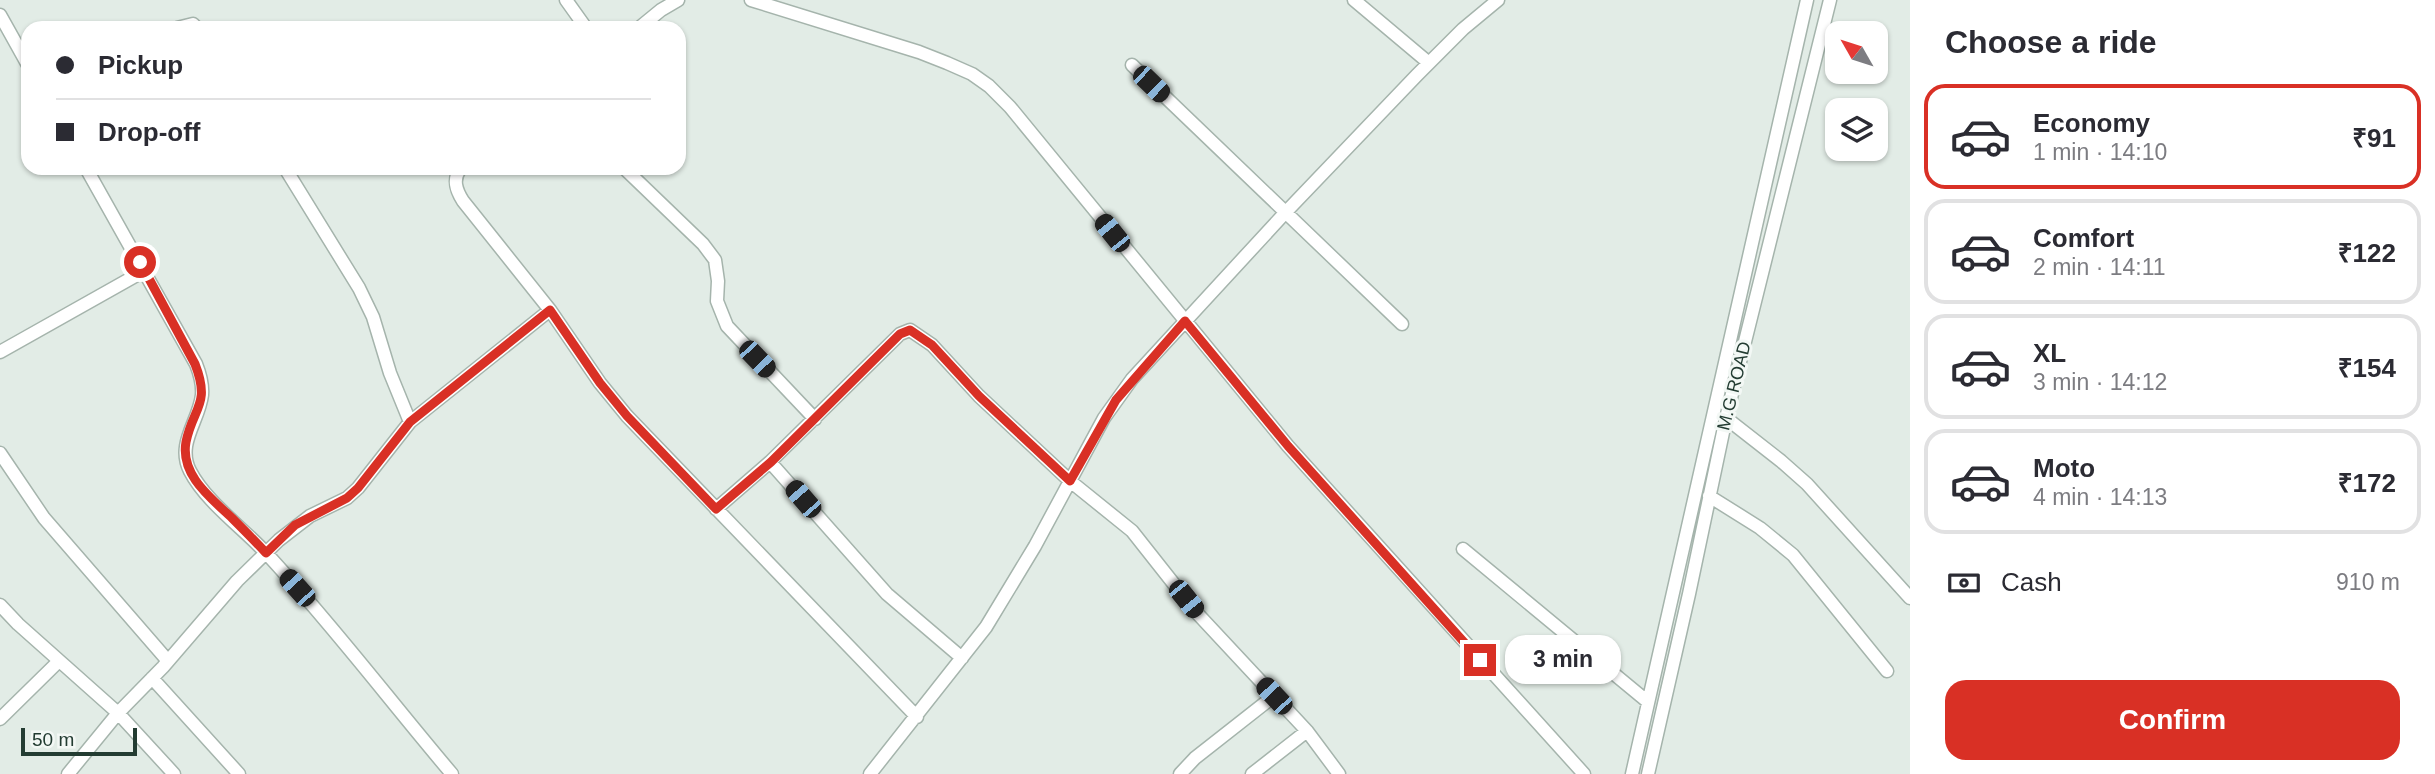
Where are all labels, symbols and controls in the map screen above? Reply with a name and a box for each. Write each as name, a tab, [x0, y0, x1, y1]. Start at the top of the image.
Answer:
north arrow	[1825, 21, 1888, 84]
map controls	[1825, 21, 1888, 161]
text: Choose a ride	[1945, 24, 2157, 60]
text: Pickup	[98, 50, 183, 80]
car	[1129, 62, 1174, 106]
button: layers	[1825, 98, 1888, 161]
icon: car	[1949, 105, 2012, 168]
text: Economy	[2033, 108, 2150, 138]
text: Drop-off	[98, 117, 201, 147]
text: ₹91	[2352, 123, 2396, 153]
text: 1 min · 14:10	[2033, 139, 2167, 165]
car	[1091, 210, 1134, 256]
icon: car	[1949, 220, 2012, 283]
text: Comfort	[2033, 223, 2134, 253]
text: ₹122	[2338, 238, 2396, 268]
route start	[124, 246, 156, 278]
text: 2 min · 14:11	[2033, 254, 2166, 280]
icon: car	[1949, 335, 2012, 398]
car	[735, 337, 780, 381]
text: XL	[2033, 338, 2066, 368]
street label: M.G ROAD	[1713, 339, 1755, 433]
text: ₹154	[2338, 353, 2396, 383]
text: 3 min · 14:12	[2033, 369, 2167, 395]
icon: car	[1949, 450, 2012, 513]
text: Moto	[2033, 453, 2095, 483]
text: ₹172	[2338, 468, 2396, 498]
car	[782, 476, 825, 522]
text: 4 min · 14:13	[2033, 484, 2167, 510]
icon: cash	[1945, 564, 1983, 602]
car	[276, 565, 319, 611]
text: Cash	[2001, 567, 2062, 597]
text: 910 m	[2336, 569, 2400, 595]
car	[1165, 576, 1208, 622]
callout: 3 min	[1504, 636, 1620, 684]
route end	[1464, 644, 1496, 676]
text: 3 min	[1533, 646, 1593, 672]
car	[1252, 673, 1297, 719]
button: Confirm	[1945, 680, 2400, 760]
scale bar	[21, 725, 136, 757]
text: 50 m	[32, 729, 74, 750]

